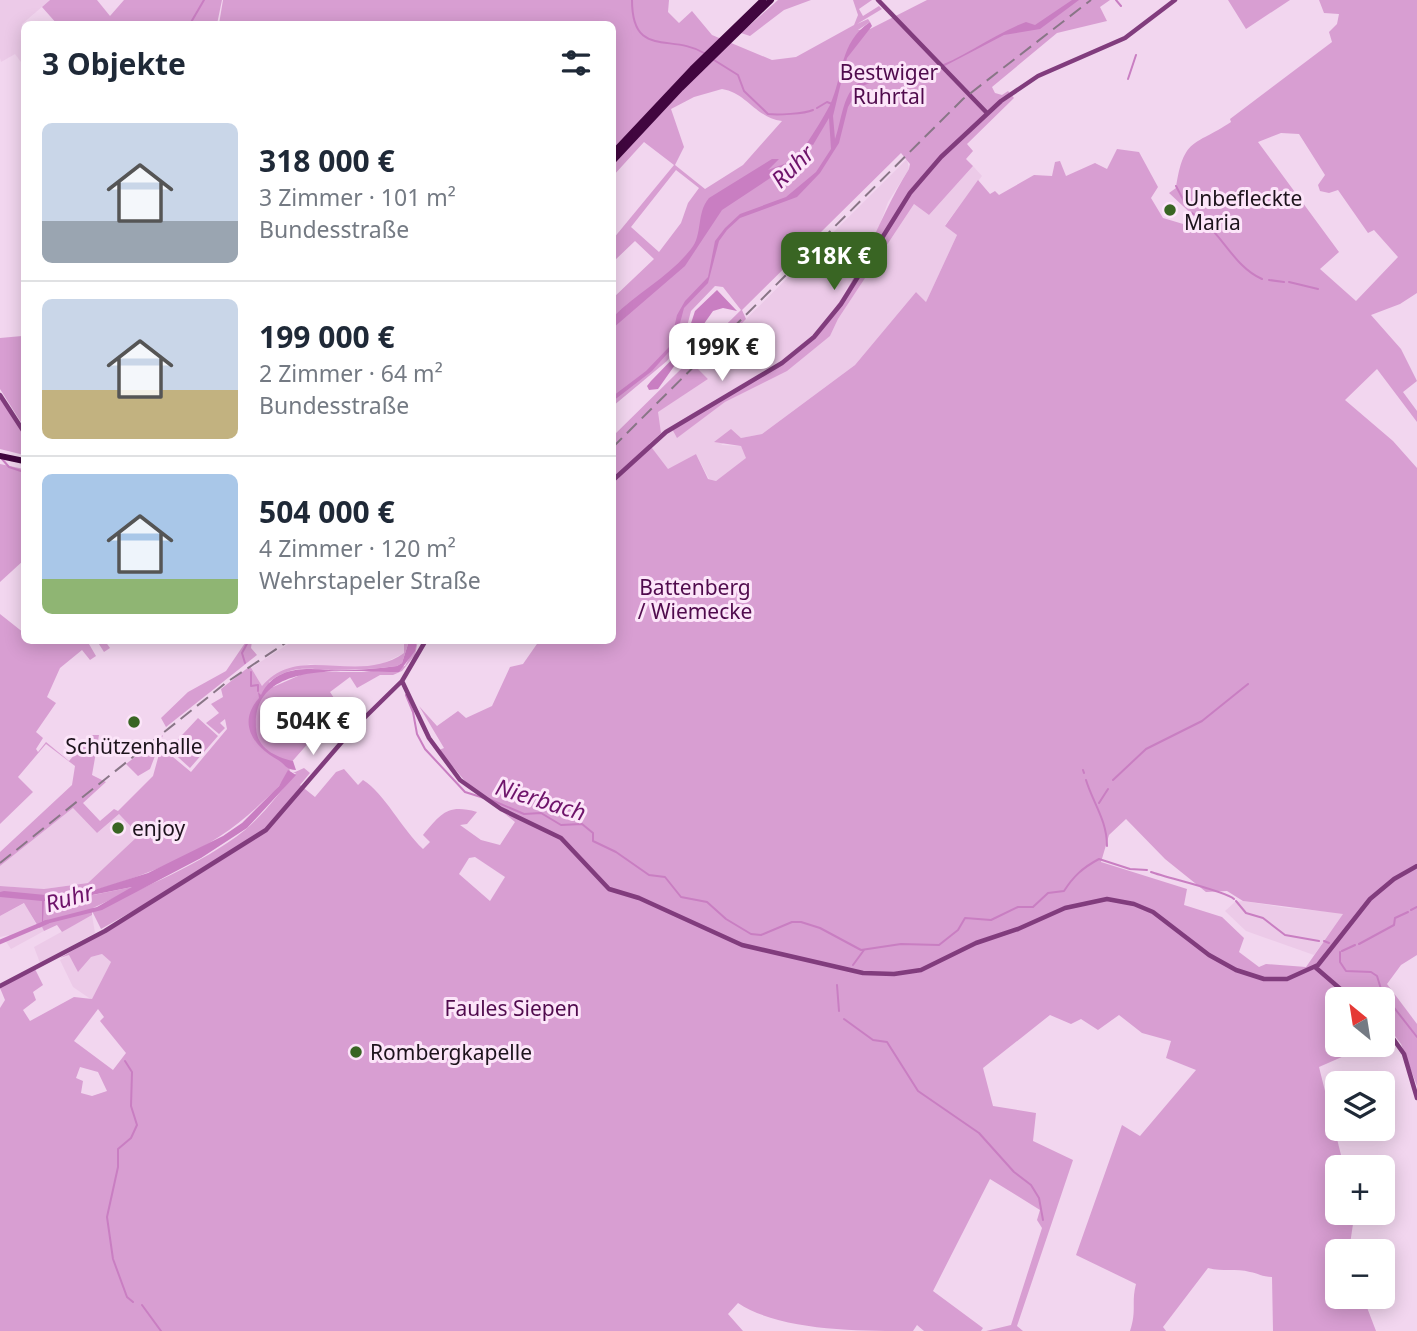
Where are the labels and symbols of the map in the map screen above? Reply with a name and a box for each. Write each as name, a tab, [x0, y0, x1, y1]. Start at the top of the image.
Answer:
park label: Bestwiger Ruhrtal	[840, 58, 939, 110]
water label: Ruhr	[763, 137, 821, 195]
place label: Unbefleckte Maria	[1184, 184, 1302, 236]
marker: Unbefleckte Maria	[1162, 202, 1178, 218]
pin: 318K €	[777, 232, 891, 292]
pin: 199K €	[665, 324, 779, 383]
park label: Battenberg / Wiemecke	[638, 573, 752, 625]
pin: 504K €	[256, 698, 370, 757]
marker: Schützenhalle	[126, 714, 142, 730]
place label: Schützenhalle	[65, 732, 203, 760]
water label: Nierbach	[492, 770, 590, 828]
place label: enjoy	[132, 814, 186, 842]
marker: enjoy	[110, 820, 126, 836]
water label: Ruhr	[41, 875, 98, 919]
north arrow	[1325, 987, 1395, 1057]
park label: Faules Siepen	[445, 994, 579, 1022]
place label: Rombergkapelle	[370, 1038, 532, 1066]
marker: Rombergkapelle	[348, 1044, 364, 1060]

